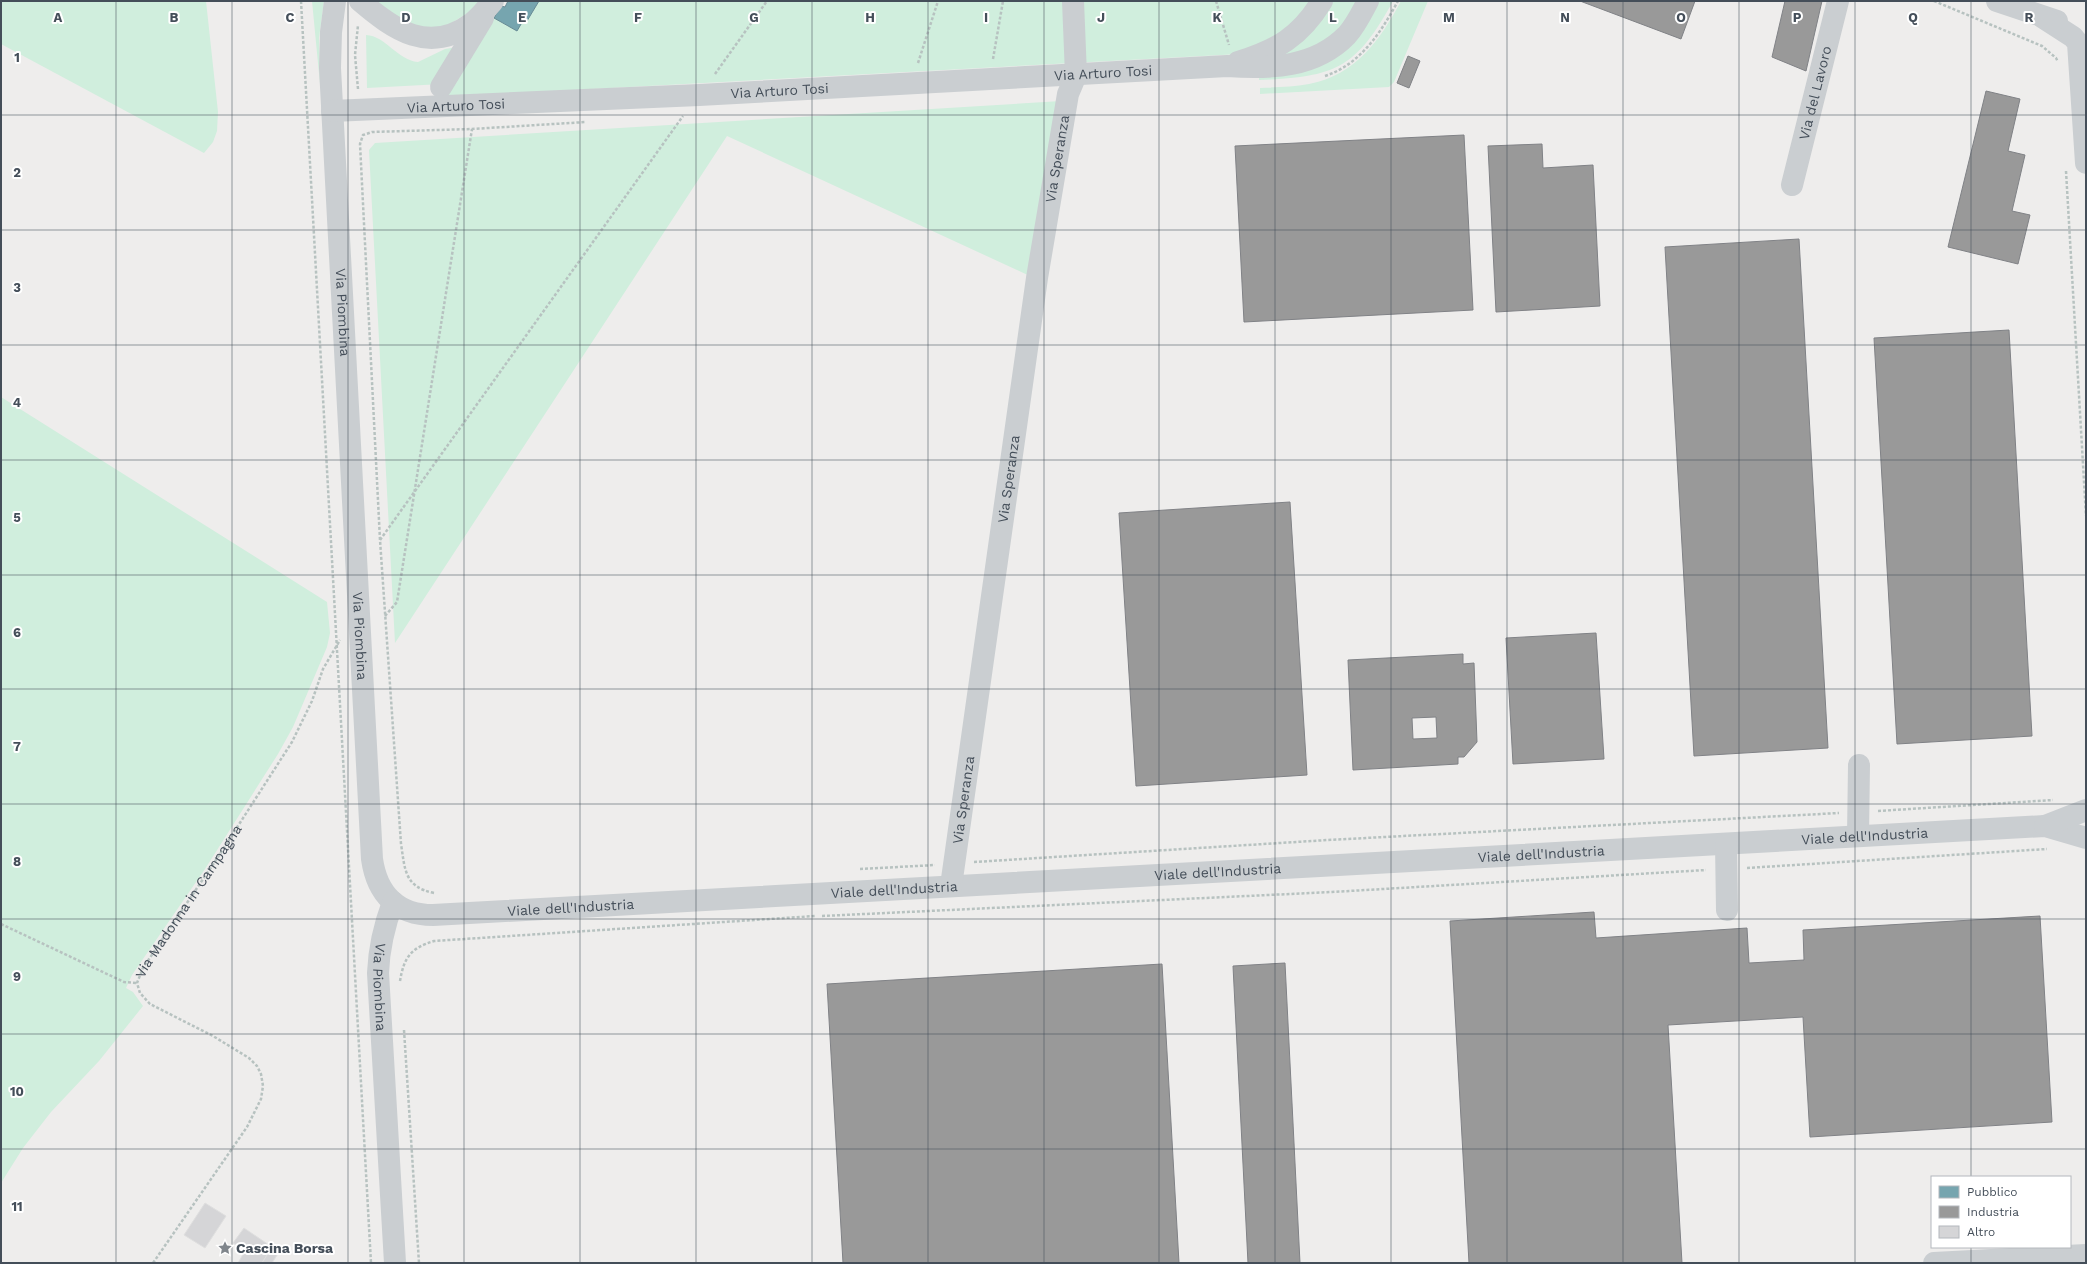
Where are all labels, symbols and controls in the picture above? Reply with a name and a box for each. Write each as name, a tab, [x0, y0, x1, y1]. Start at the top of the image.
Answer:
text: A	[54, 10, 63, 25]
text: B	[170, 10, 179, 25]
text: C	[286, 10, 295, 25]
text: D	[401, 10, 411, 25]
text: E	[518, 10, 526, 25]
text: F	[634, 10, 642, 25]
text: G	[749, 10, 759, 25]
text: H	[865, 10, 875, 25]
text: I	[984, 10, 988, 25]
text: J	[1097, 10, 1105, 25]
text: K	[1212, 10, 1222, 25]
text: L	[1329, 10, 1337, 25]
text: M	[1443, 10, 1455, 25]
text: N	[1560, 10, 1570, 25]
text: O	[1676, 10, 1686, 25]
text: P	[1793, 10, 1802, 25]
text: Q	[1908, 10, 1918, 25]
text: R	[2025, 10, 2034, 25]
street label: Via del Lavoro	[1796, 44, 1834, 141]
text: 1	[14, 50, 20, 65]
street label: Via Arturo Tosi	[1053, 62, 1153, 83]
street label: Via Arturo Tosi	[730, 80, 829, 101]
street label: Via Arturo Tosi	[406, 95, 505, 116]
street label: Via Speranza	[1042, 114, 1072, 204]
text: 2	[13, 165, 21, 180]
street label: Via Piombina	[333, 268, 353, 357]
text: 3	[13, 280, 21, 295]
text: 4	[13, 395, 22, 410]
street label: Via Speranza	[994, 434, 1023, 524]
text: 5	[13, 510, 21, 525]
street label: Via Piombina	[350, 591, 370, 681]
text: 6	[13, 625, 21, 640]
text: 7	[13, 739, 21, 754]
street label: Via Speranza	[949, 755, 977, 845]
street label: Via Madonna in Campagna	[132, 822, 245, 980]
street label: Viale dell'Industria	[1801, 824, 1929, 847]
street label: Viale dell'Industria	[1477, 842, 1605, 865]
text: 8	[13, 854, 21, 869]
street label: Viale dell'Industria	[1154, 860, 1282, 883]
street label: Viale dell'Industria	[830, 878, 958, 901]
street label: Viale dell'Industria	[507, 896, 635, 919]
street label: Via Piombina	[370, 942, 389, 1032]
text: 9	[13, 969, 21, 984]
text: 10	[10, 1084, 24, 1099]
legend	[1931, 1176, 2071, 1248]
text: Pubblico	[1967, 1185, 2018, 1199]
text: 11	[11, 1199, 23, 1214]
text: Industria	[1967, 1205, 2019, 1219]
text: Altro	[1967, 1225, 1995, 1239]
place icon: Cascina Borsa	[217, 1240, 233, 1256]
place label: Cascina Borsa	[236, 1240, 334, 1256]

